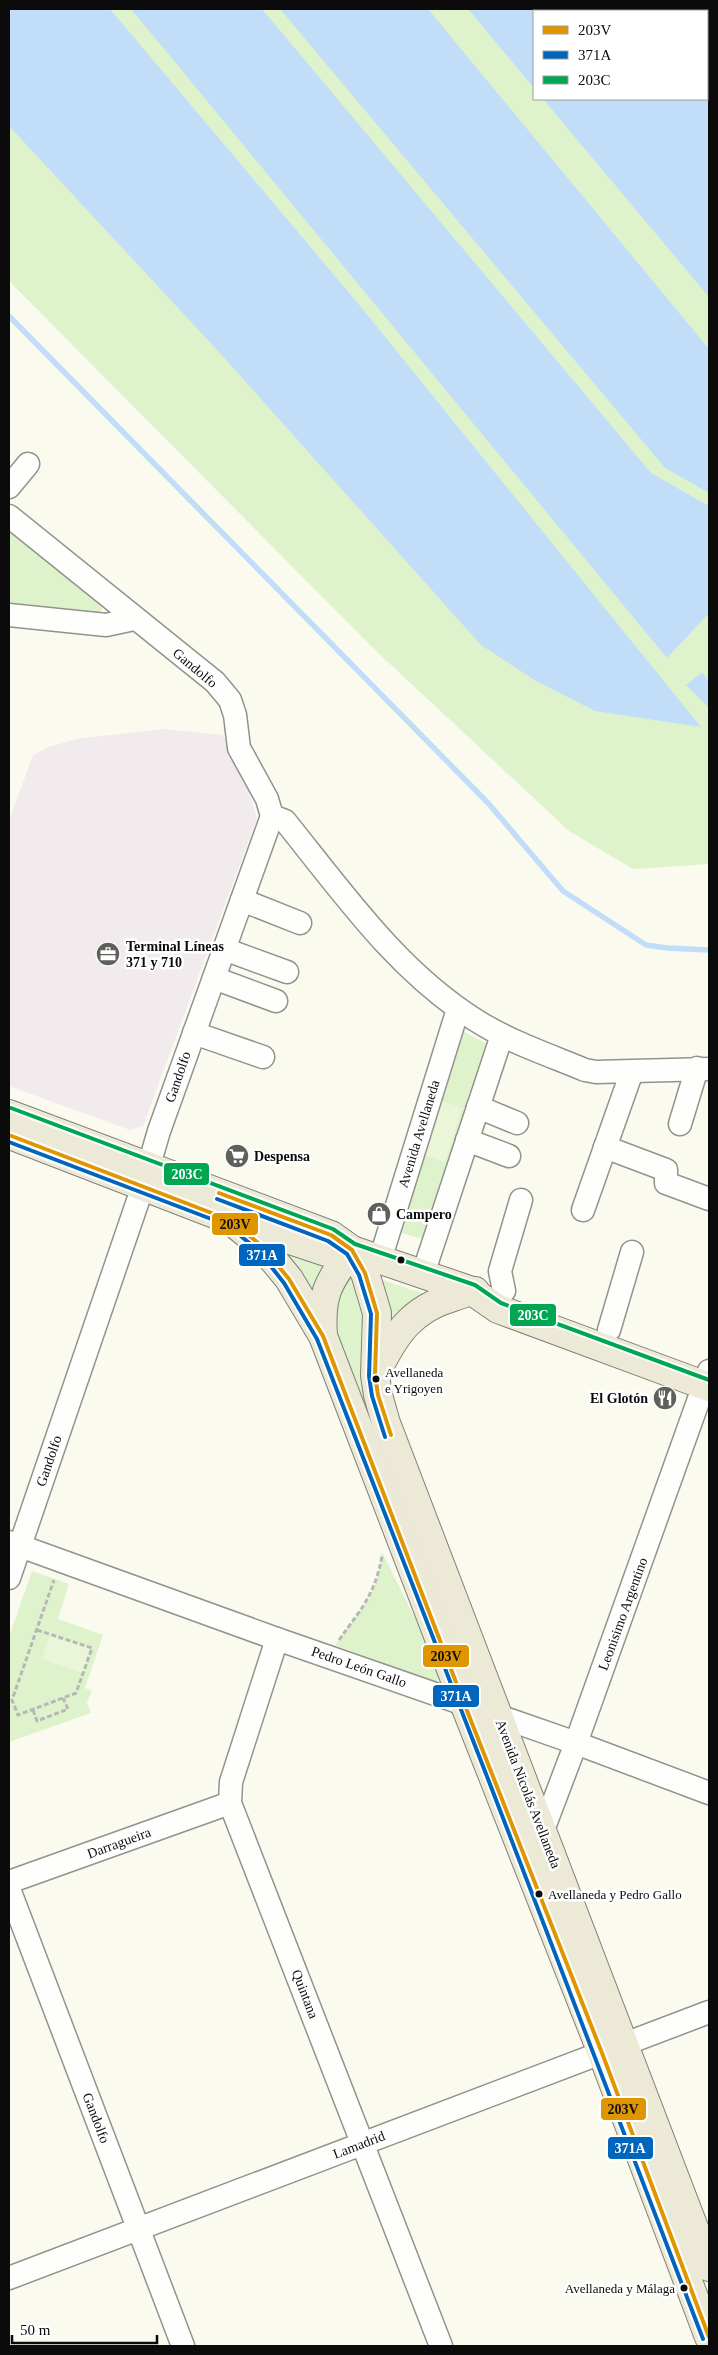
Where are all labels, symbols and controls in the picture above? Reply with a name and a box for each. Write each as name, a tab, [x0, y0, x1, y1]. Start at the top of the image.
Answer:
legend	[533, 10, 708, 100]
text: 203V	[578, 22, 612, 38]
text: 371A	[578, 47, 612, 63]
text: 203C	[578, 72, 611, 88]
street label: Gandolfo	[170, 645, 220, 691]
place label: Terminal Líneas 371 y 710	[126, 939, 224, 970]
office icon: Terminal Líneas 371 y 710	[95, 941, 121, 967]
street label: Gandolfo	[162, 1050, 194, 1104]
street label: Avenida Avellaneda	[395, 1078, 443, 1190]
supermarket icon: Despensa	[224, 1143, 250, 1169]
place label: Despensa	[254, 1149, 310, 1164]
line badge: 203C	[163, 1162, 210, 1186]
text: 203C	[171, 1167, 203, 1182]
shop icon: Campero	[366, 1201, 392, 1227]
place label: Campero	[396, 1207, 452, 1222]
line badge: 203V	[211, 1212, 259, 1236]
text: 203V	[219, 1217, 251, 1232]
line badge: 371A	[238, 1243, 286, 1267]
text: 371A	[246, 1248, 278, 1263]
unlabelled marker	[396, 1255, 406, 1265]
line badge: 203C	[509, 1303, 557, 1327]
text: 203C	[517, 1308, 549, 1323]
place label: Avellaneda e Yrigoyen	[385, 1365, 443, 1396]
marker: Avellaneda e Yrigoyen	[371, 1374, 381, 1384]
restaurant icon: El Glotón	[652, 1385, 678, 1411]
place label: El Glotón	[590, 1391, 648, 1406]
street label: Gandolfo	[33, 1434, 65, 1488]
street label: Leonisimo Argentino	[596, 1555, 650, 1673]
street label: Pedro León Gallo	[310, 1644, 408, 1690]
line badge: 203V	[422, 1644, 470, 1668]
text: 203V	[430, 1649, 462, 1664]
line badge: 371A	[432, 1684, 480, 1708]
text: 371A	[440, 1689, 472, 1704]
street label: Avenida Nicolás Avellaneda	[493, 1718, 564, 1871]
street label: Darragueira	[85, 1824, 154, 1861]
place label: Avellaneda y Pedro Gallo	[548, 1887, 682, 1902]
marker: Avellaneda y Pedro Gallo	[534, 1889, 544, 1899]
street label: Quintana	[289, 1967, 321, 2021]
street label: Gandolfo	[80, 2091, 112, 2145]
line badge: 203V	[600, 2097, 647, 2121]
text: 203V	[607, 2102, 639, 2117]
street label: Lamadrid	[331, 2128, 387, 2162]
line badge: 371A	[607, 2136, 654, 2160]
text: 371A	[614, 2141, 646, 2156]
place label: Avellaneda y Málaga	[565, 2281, 675, 2296]
marker: Avellaneda y Málaga	[679, 2283, 689, 2293]
scale bar	[12, 2312, 158, 2344]
text: 50 m	[20, 2322, 51, 2338]

